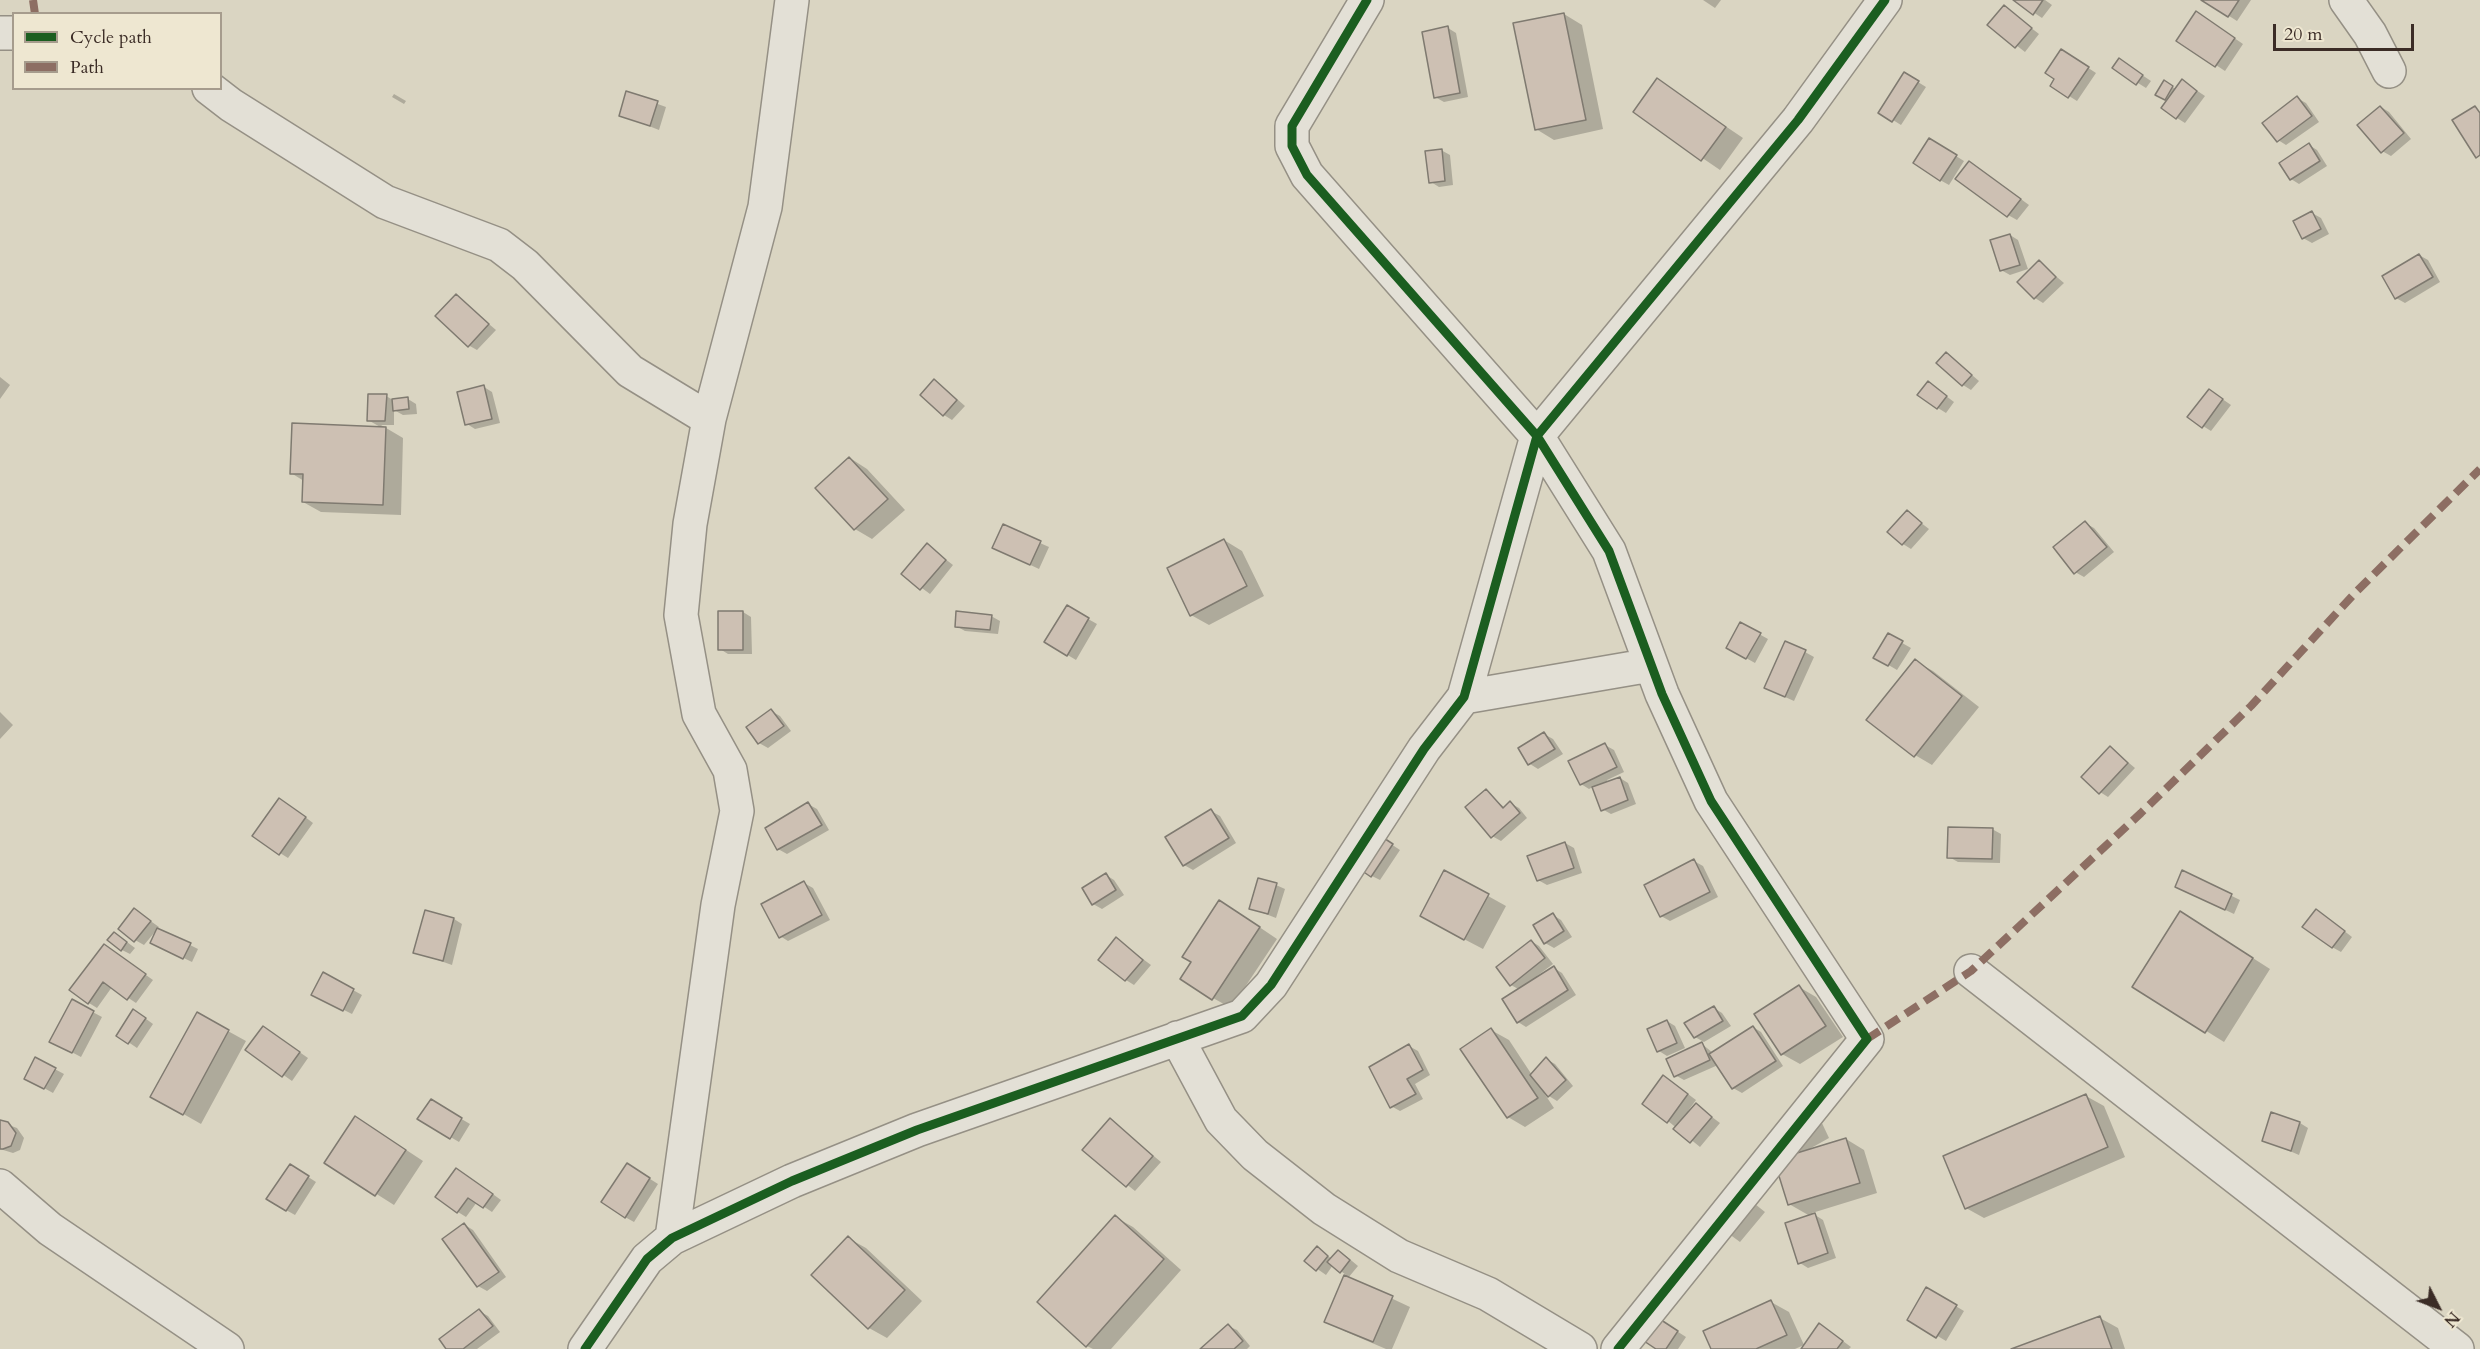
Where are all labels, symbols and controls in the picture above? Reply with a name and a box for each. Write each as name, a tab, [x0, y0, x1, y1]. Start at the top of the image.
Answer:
legend	[12, 12, 222, 90]
scale bar	[2276, 12, 2417, 50]
text: 20 m	[2284, 22, 2323, 47]
text: Cycle path	[70, 25, 152, 50]
text: Path	[70, 55, 104, 80]
north arrow	[2408, 1277, 2468, 1337]
text: N	[2439, 1307, 2464, 1332]

